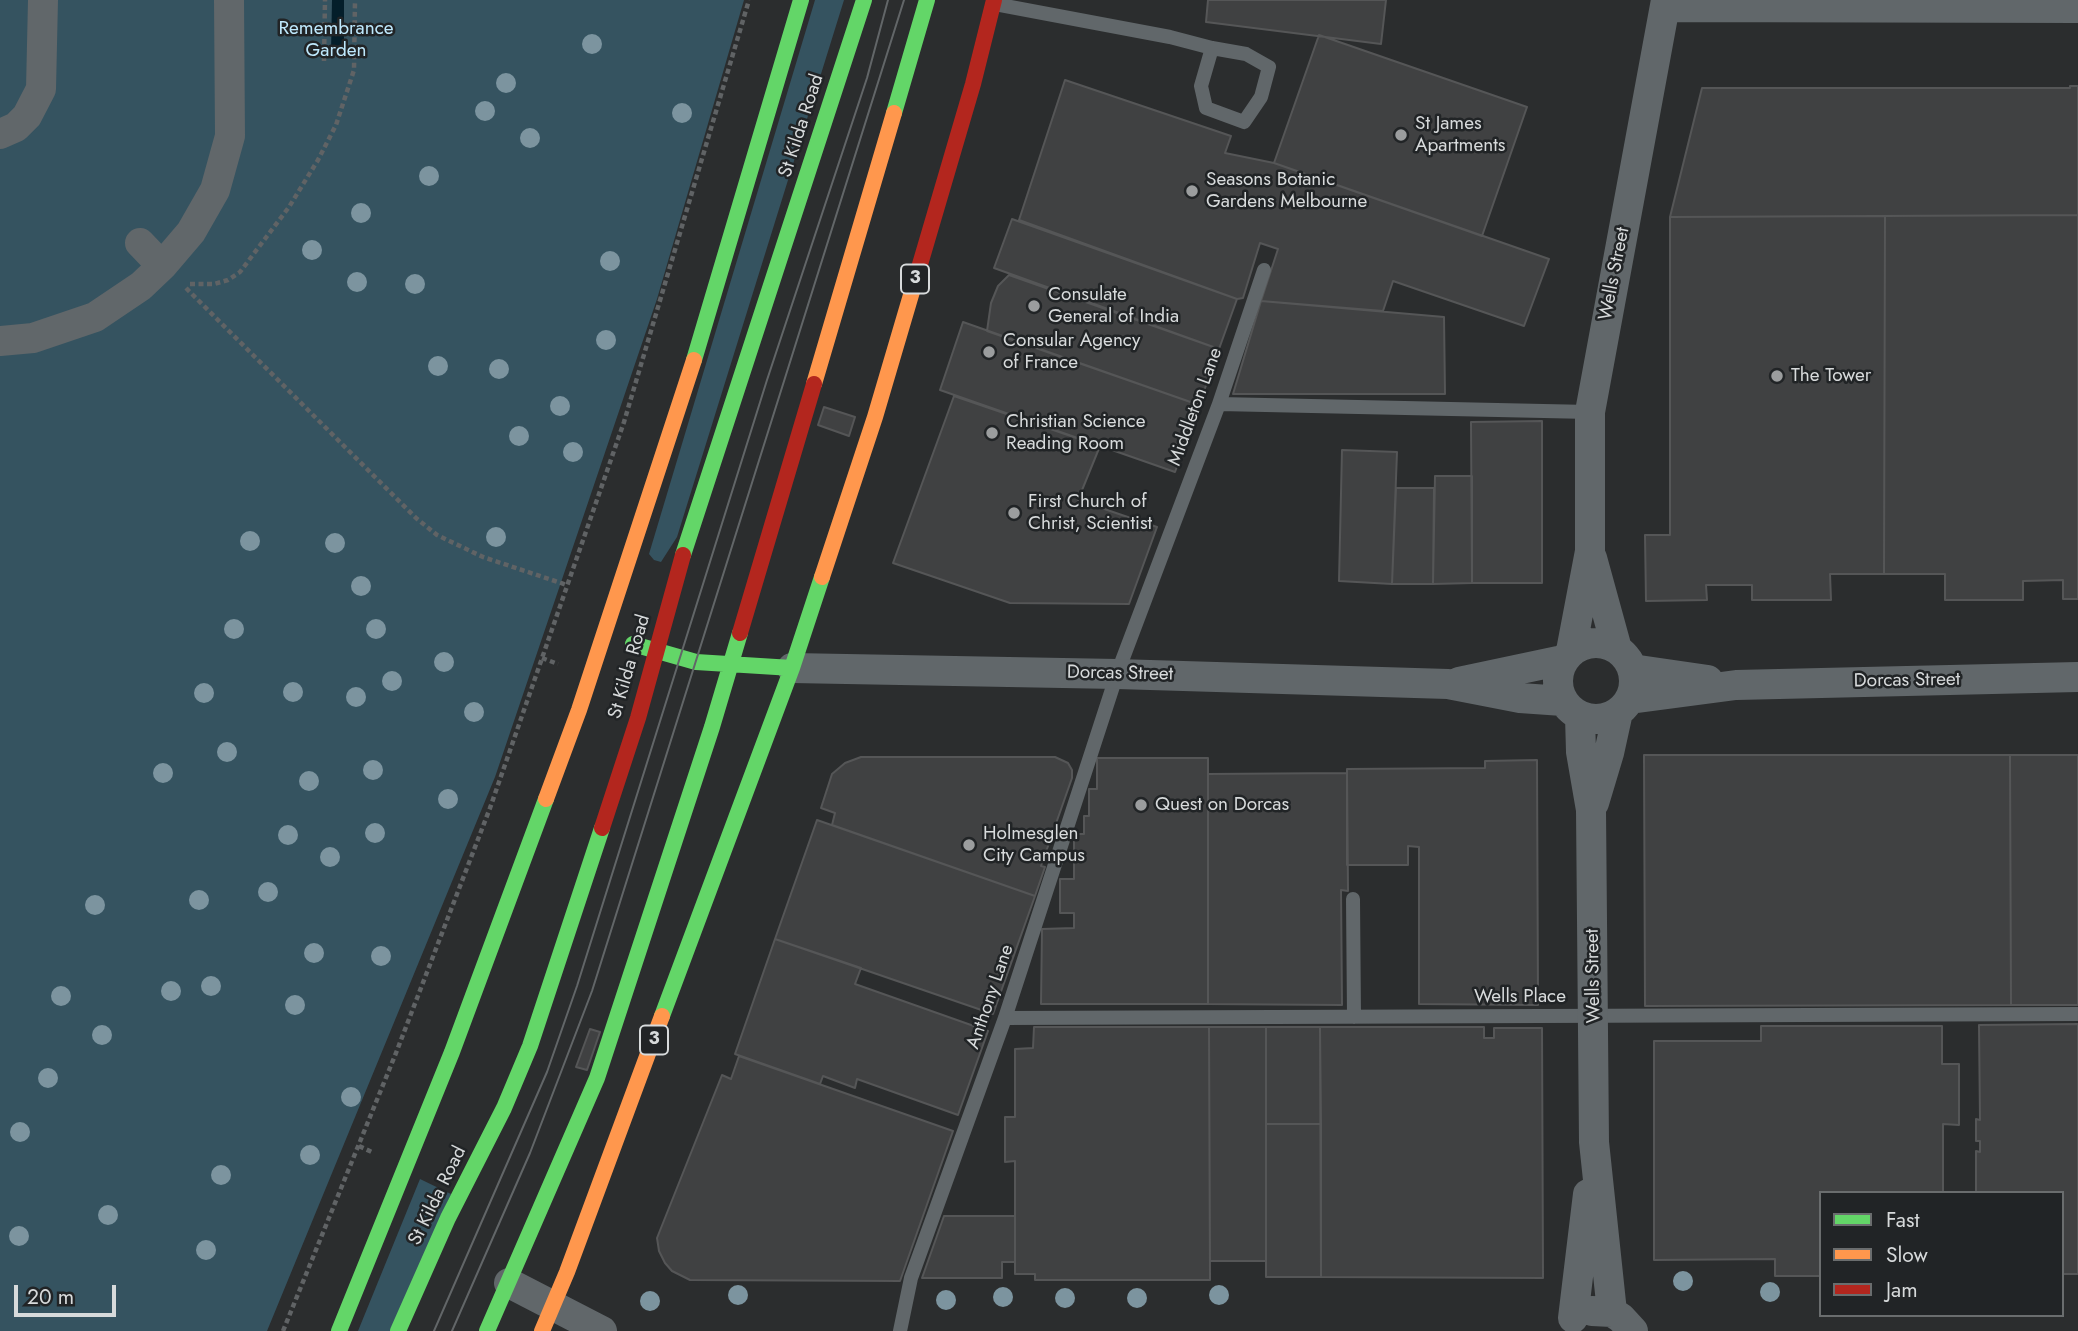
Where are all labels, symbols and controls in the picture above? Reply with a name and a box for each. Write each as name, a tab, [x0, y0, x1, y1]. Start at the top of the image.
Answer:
park label: Remembrance Garden	[278, 18, 394, 62]
street label: St Kilda Road	[775, 71, 829, 181]
place label: St James Apartments	[1415, 113, 1505, 157]
marker: St James Apartments	[1393, 127, 1409, 143]
place label: Seasons Botanic Gardens Melbourne	[1206, 169, 1367, 213]
marker: Seasons Botanic Gardens Melbourne	[1184, 183, 1200, 199]
street label: Wells Street	[1595, 225, 1635, 323]
road number: 3	[901, 264, 929, 293]
place label: Consulate General of India	[1048, 284, 1179, 328]
marker: Consulate General of India	[1026, 298, 1042, 314]
place label: Consular Agency of France	[1003, 330, 1140, 374]
marker: Consular Agency of France	[981, 344, 997, 360]
street label: Middleton Lane	[1164, 345, 1228, 469]
place label: The Tower	[1791, 365, 1871, 387]
marker: The Tower	[1769, 368, 1785, 384]
place label: Christian Science Reading Room	[1006, 411, 1145, 455]
marker: Christian Science Reading Room	[984, 425, 1000, 441]
place label: First Church of Christ, Scientist	[1028, 491, 1152, 535]
marker: First Church of Christ, Scientist	[1006, 505, 1022, 521]
street label: St Kilda Road	[604, 612, 656, 722]
street label: Dorcas Street	[1067, 662, 1173, 686]
street label: Dorcas Street	[1854, 669, 1960, 693]
place label: Quest on Dorcas	[1155, 794, 1289, 816]
marker: Quest on Dorcas	[1133, 797, 1149, 813]
place label: Holmesglen City Campus	[983, 823, 1085, 867]
marker: Holmesglen City Campus	[961, 837, 977, 853]
street label: Wells Street	[1582, 929, 1606, 1023]
street label: Anthony Lane	[963, 942, 1019, 1052]
street label: Wells Place	[1474, 986, 1566, 1008]
road number: 3	[640, 1026, 668, 1055]
street label: St Kilda Road	[404, 1143, 472, 1249]
legend	[1819, 1191, 2064, 1317]
text: Fast	[1886, 1205, 1919, 1235]
text: Slow	[1886, 1240, 1928, 1270]
scale bar	[18, 1272, 119, 1316]
text: Jam	[1886, 1275, 1918, 1305]
text: 20 m	[27, 1282, 74, 1312]

